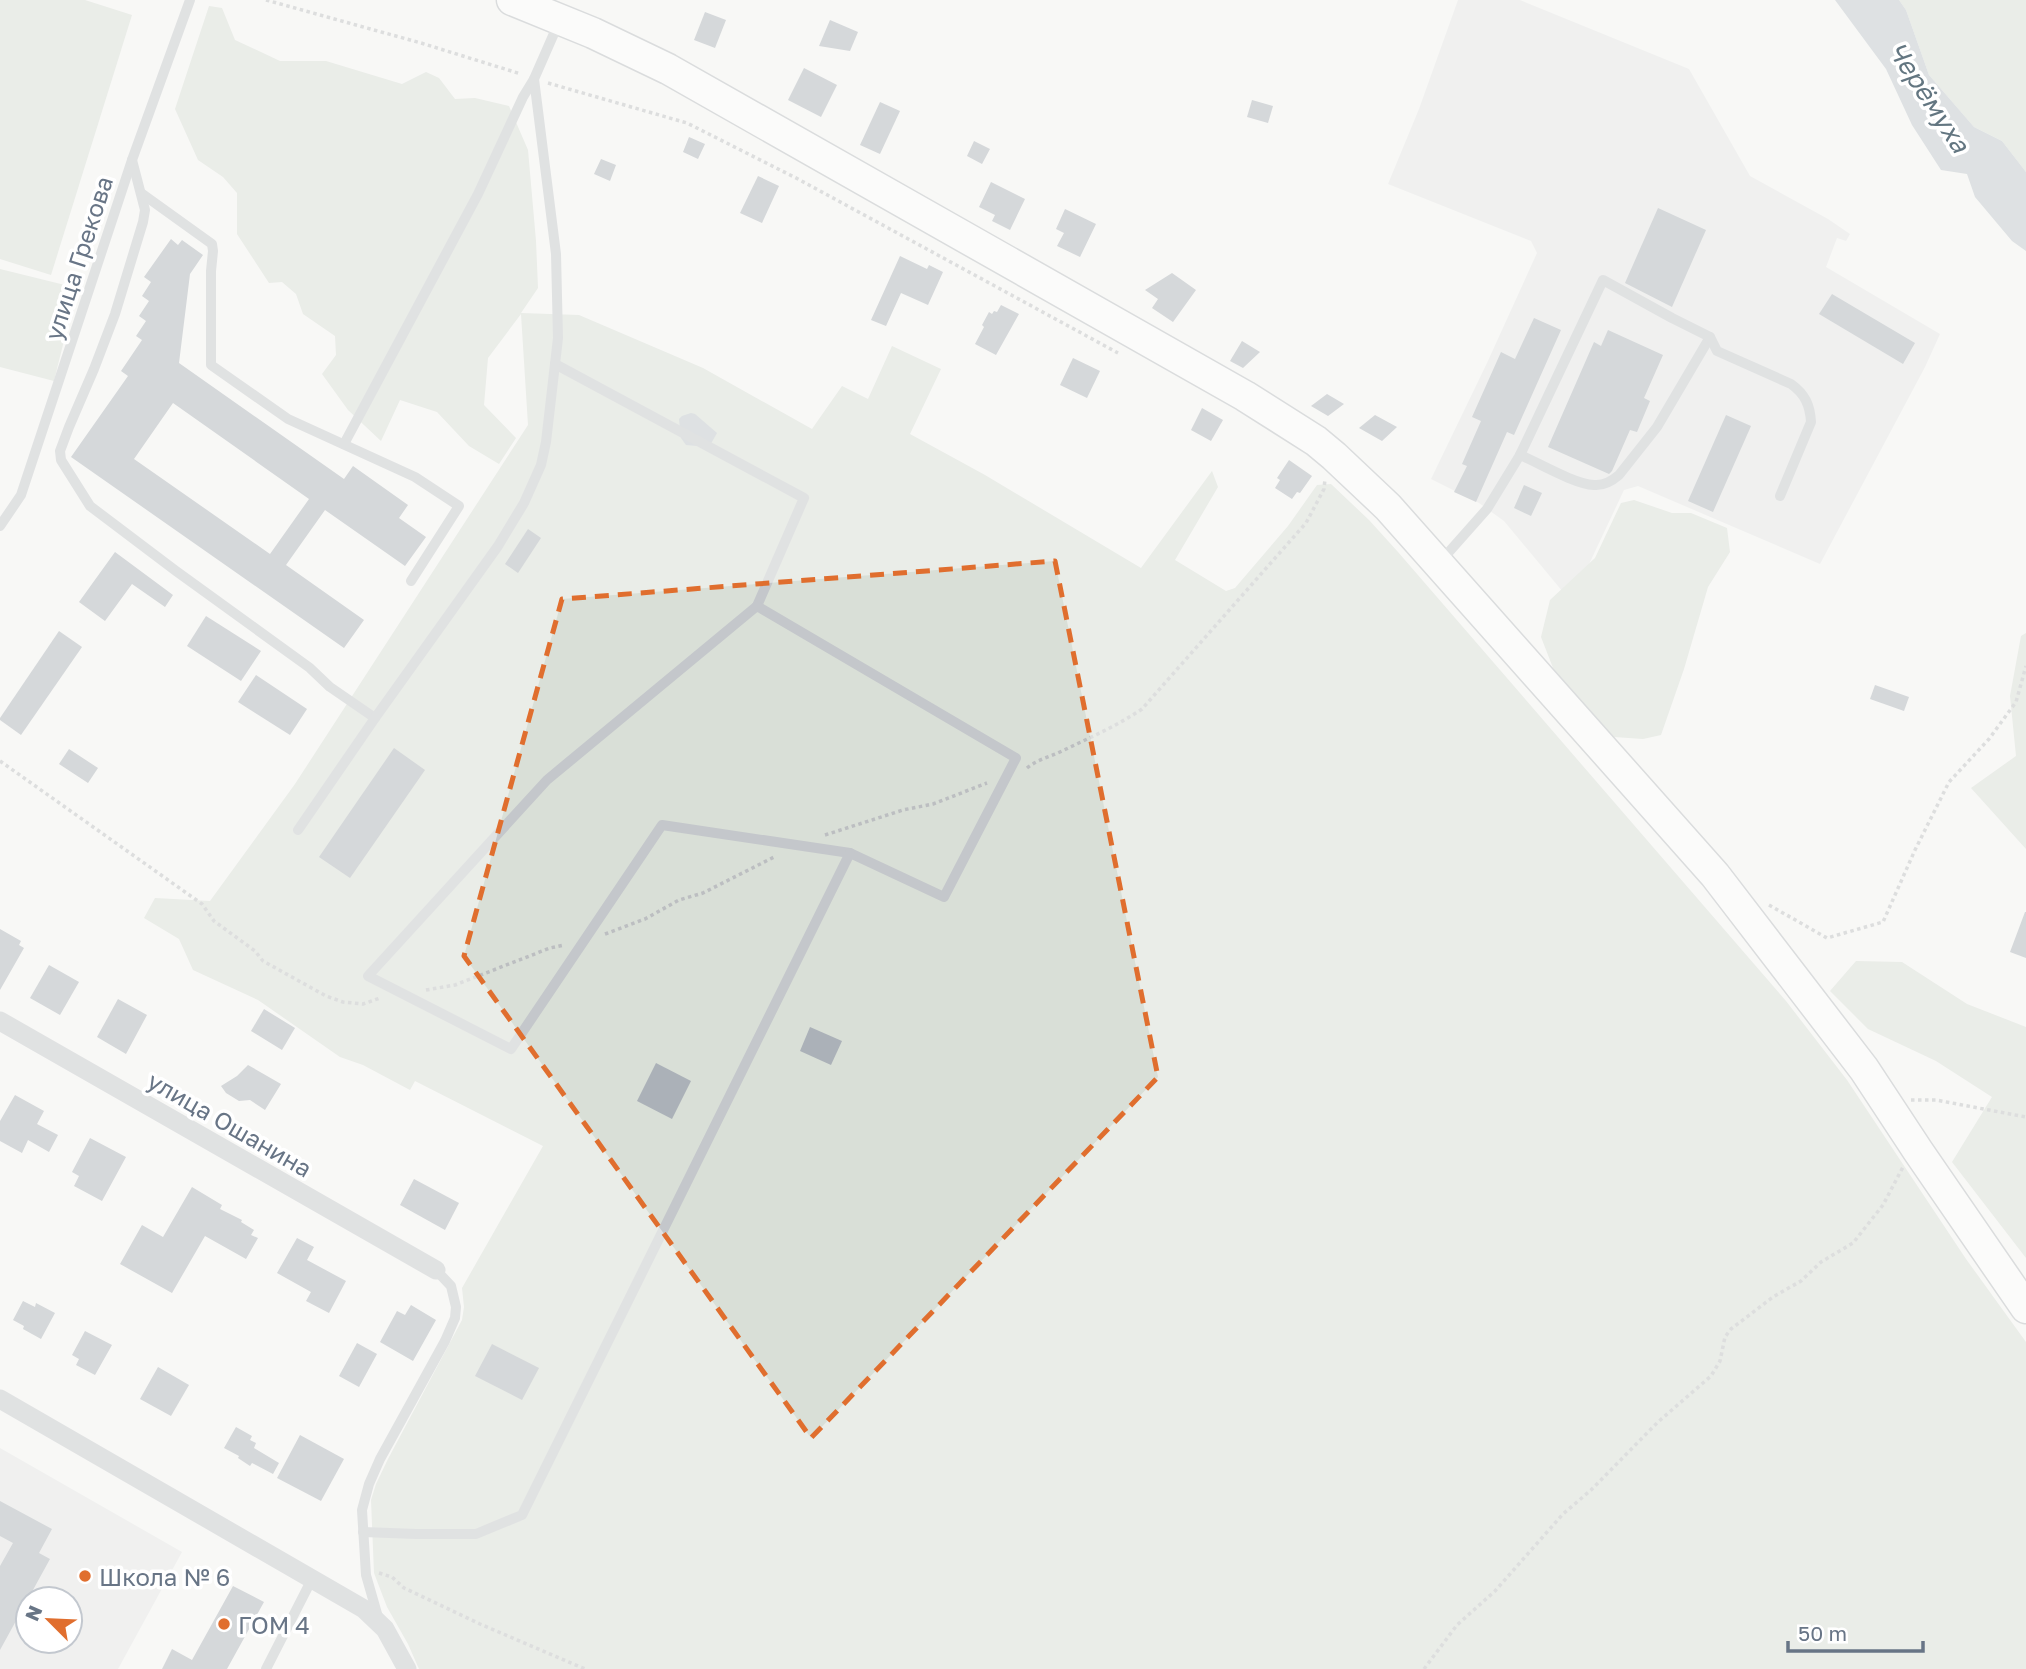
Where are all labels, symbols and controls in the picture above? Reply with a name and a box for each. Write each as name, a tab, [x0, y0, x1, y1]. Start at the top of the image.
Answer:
water label: Черёмуха	[1882, 36, 1977, 159]
street label: улица Грекова	[38, 172, 118, 344]
street label: улица Ошанина	[143, 1065, 317, 1183]
place label: Школа № 6	[99, 1562, 230, 1591]
marker: Школа № 6	[77, 1568, 93, 1584]
north arrow	[14, 1585, 84, 1655]
text: N	[20, 1602, 46, 1624]
place label: ГОМ 4	[238, 1610, 310, 1639]
scale bar	[1788, 1610, 1923, 1654]
marker: ГОМ 4	[216, 1616, 232, 1632]
text: 50 m	[1798, 1620, 1847, 1646]

